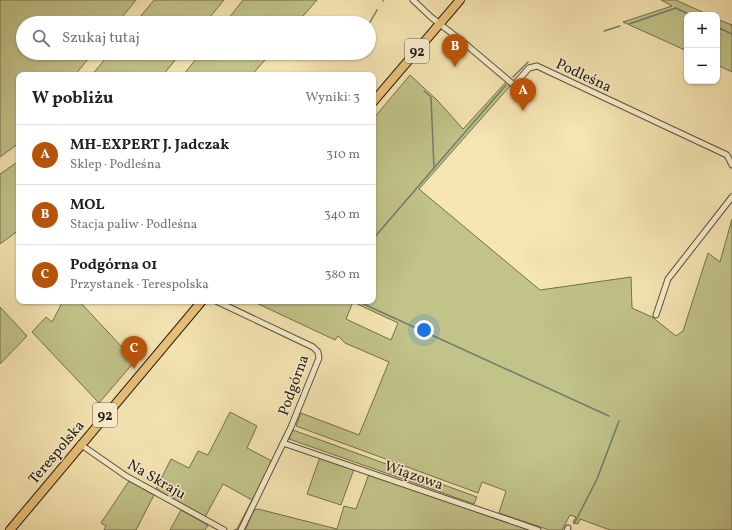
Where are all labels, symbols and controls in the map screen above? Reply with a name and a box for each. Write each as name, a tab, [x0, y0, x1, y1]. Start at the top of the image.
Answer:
map controls	[684, 12, 720, 84]
button: +	[684, 12, 720, 48]
search box	[16, 16, 376, 60]
icon: search	[30, 27, 52, 49]
text: Szukaj tutaj	[62, 28, 140, 49]
pin: B	[442, 34, 468, 67]
road number: 92	[405, 39, 429, 63]
button: −	[684, 48, 720, 84]
street label: Podleśna	[552, 54, 615, 98]
pin: A	[510, 78, 536, 111]
text: W pobliżu	[32, 87, 113, 110]
text: Wyniki: 3	[305, 89, 360, 107]
text: MH-EXPERT J. Jadczak	[70, 135, 229, 156]
text: A	[40, 146, 50, 164]
text: 310 m	[326, 146, 360, 164]
text: Sklep · Podleśna	[70, 156, 161, 174]
text: MOL	[70, 195, 105, 216]
text: B	[41, 206, 49, 224]
text: 340 m	[324, 206, 360, 224]
text: Stacja paliw · Podleśna	[70, 216, 197, 234]
text: Podgórna 01	[70, 255, 157, 276]
text: C	[41, 266, 49, 284]
text: 380 m	[325, 266, 360, 284]
text: Przystanek · Terespolska	[70, 276, 209, 294]
your location	[414, 320, 434, 340]
pin: C	[121, 336, 147, 369]
street label: Podgórna	[274, 352, 315, 419]
road number: 92	[93, 403, 117, 427]
street label: Terespolska	[24, 416, 90, 489]
street label: Na Skraju	[123, 455, 189, 506]
street label: Wiązowa	[381, 457, 446, 496]

